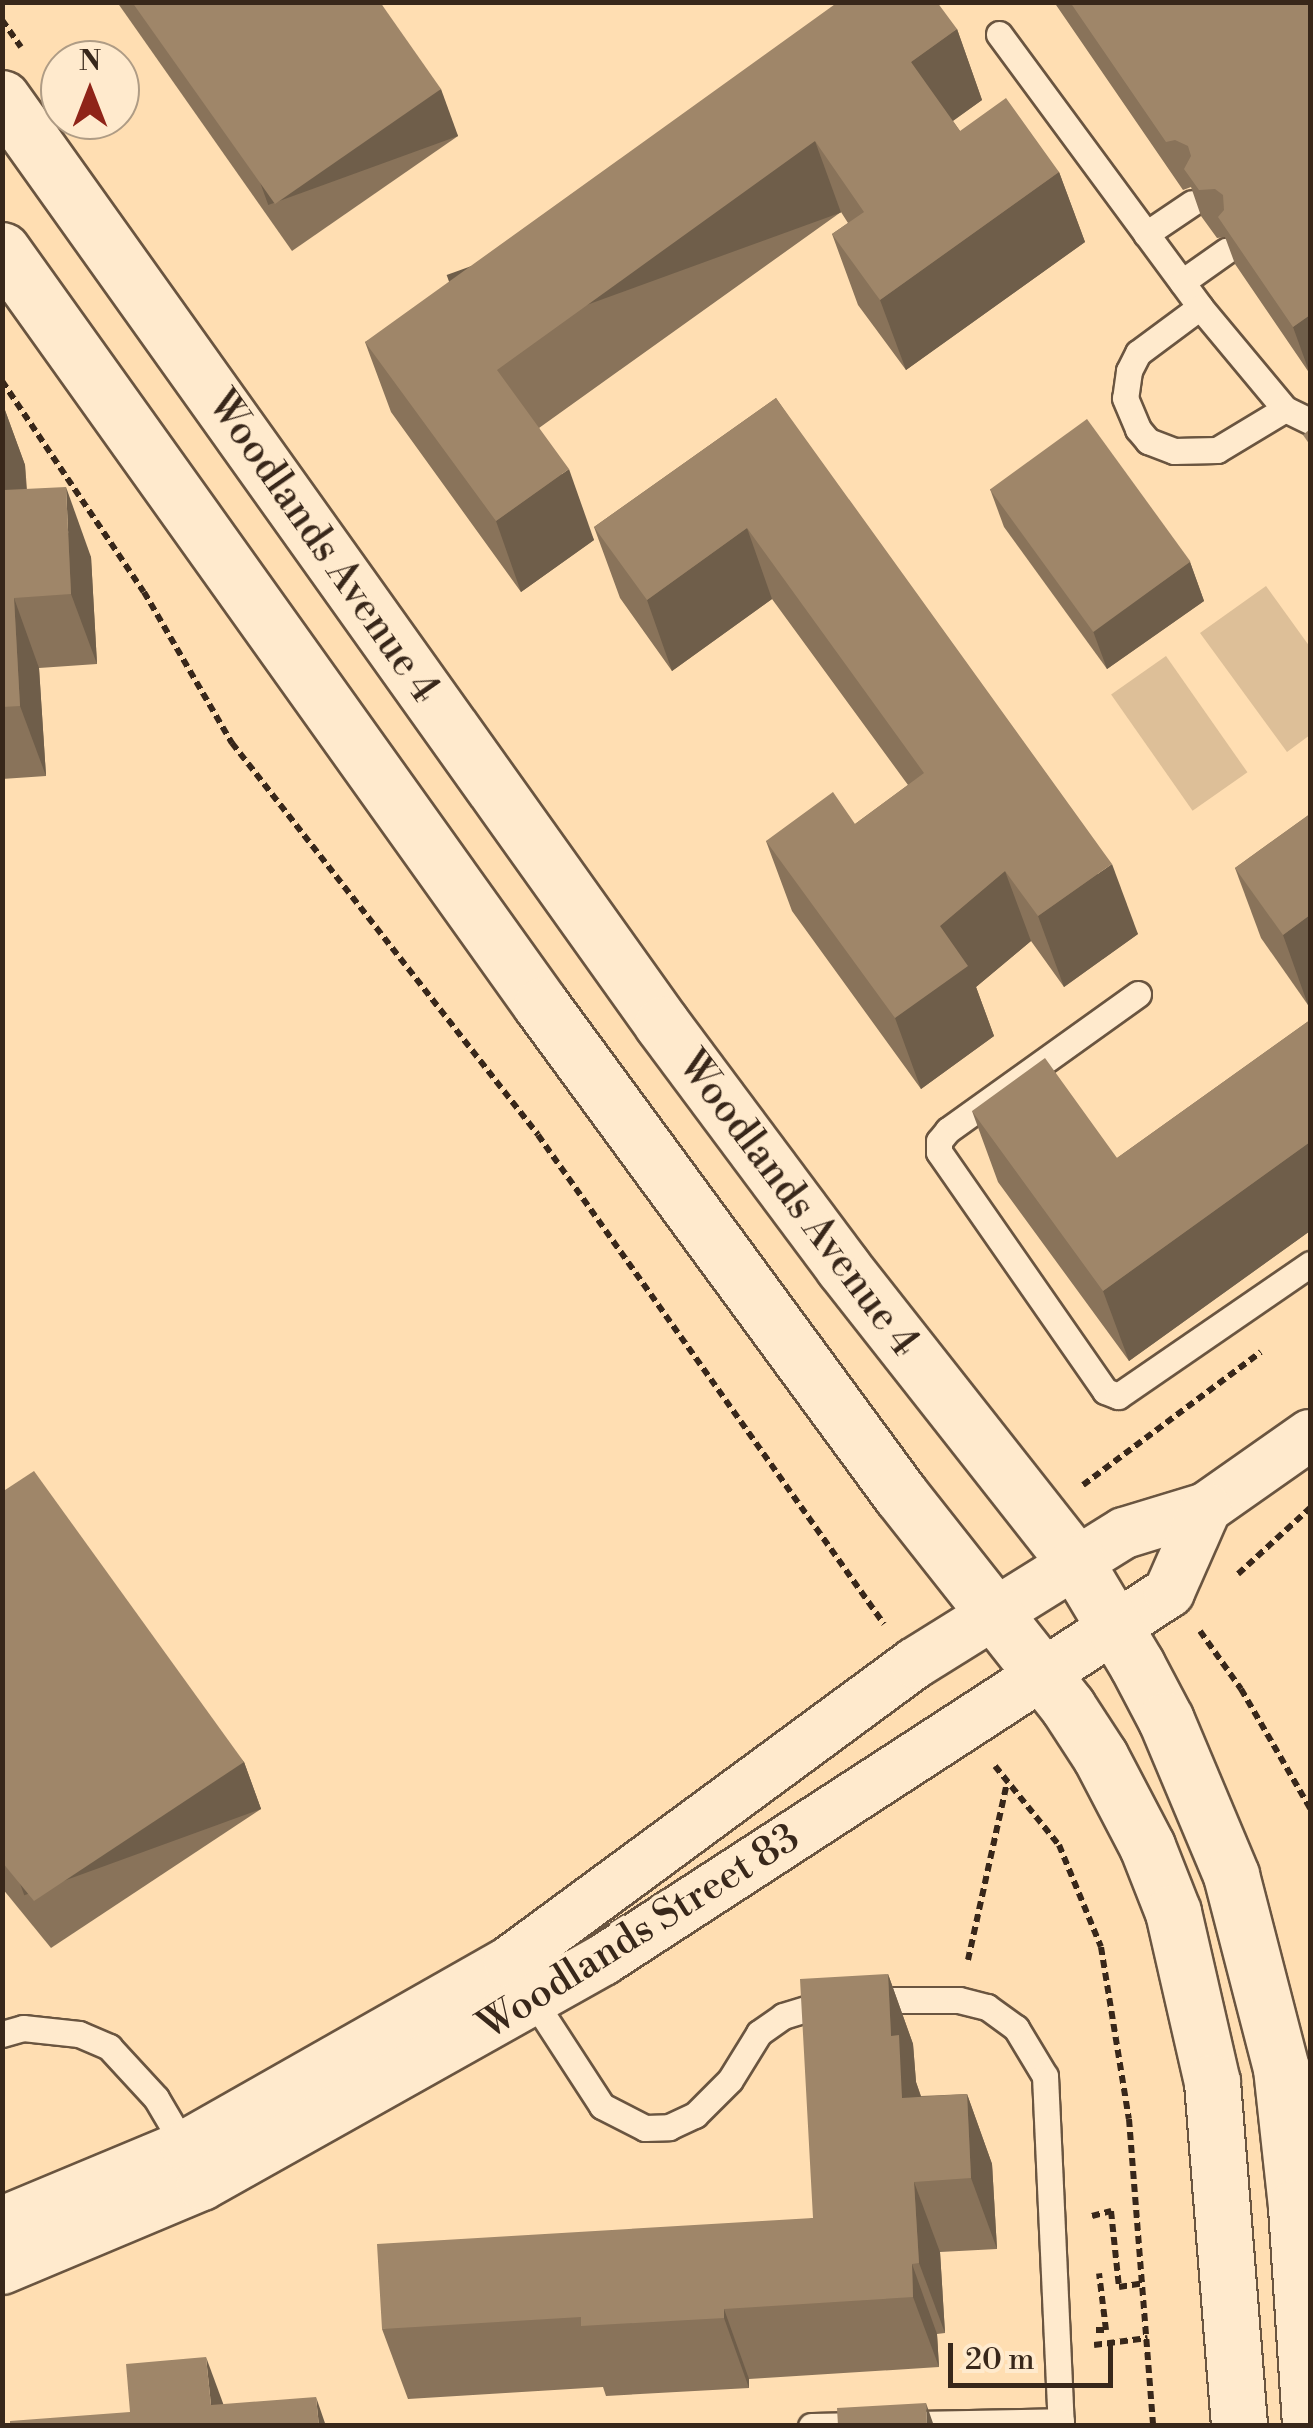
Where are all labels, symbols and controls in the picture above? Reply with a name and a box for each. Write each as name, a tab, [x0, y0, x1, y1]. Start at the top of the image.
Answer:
north arrow	[40, 40, 140, 140]
text: N	[79, 44, 101, 79]
street label: Woodlands Avenue 4	[197, 382, 449, 712]
street label: Woodlands Avenue 4	[668, 1042, 928, 1366]
street label: Woodlands Street 83	[470, 1814, 808, 2050]
scale bar	[953, 2323, 1118, 2385]
text: 20 m	[965, 2341, 1034, 2379]

